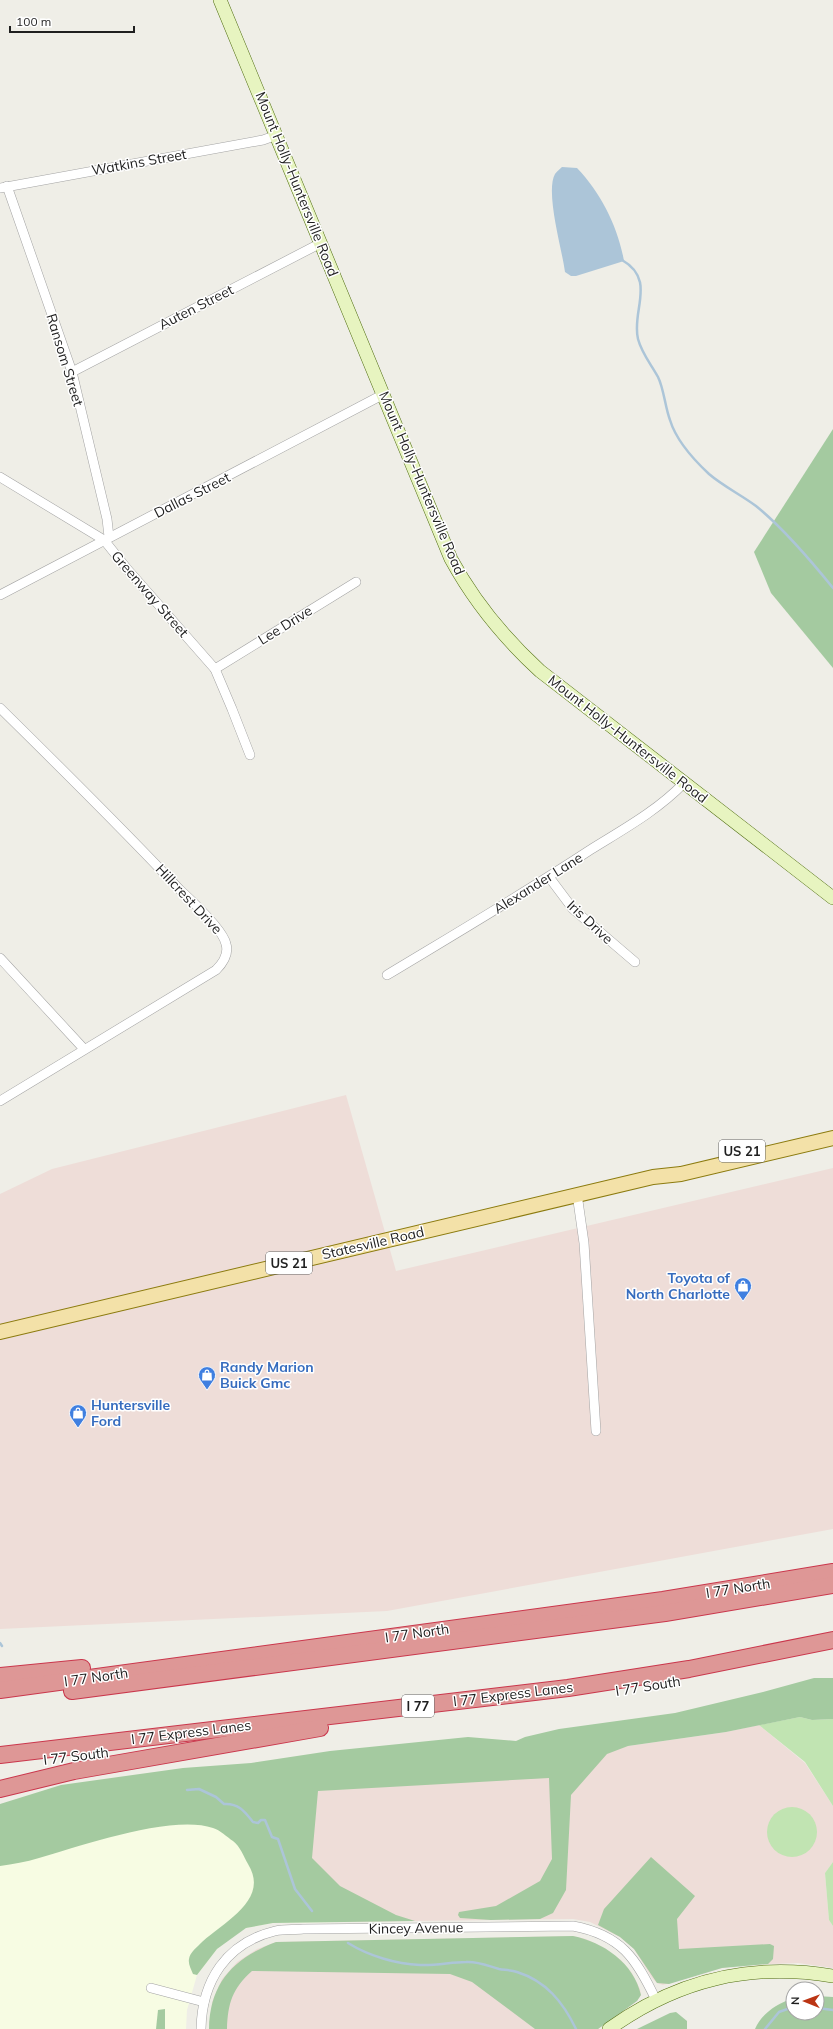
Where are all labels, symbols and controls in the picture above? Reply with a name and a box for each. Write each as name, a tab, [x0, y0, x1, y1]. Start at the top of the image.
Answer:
scale bar	[10, 8, 134, 34]
text: 100 m	[16, 14, 51, 29]
street label: Mount Holly-Huntersville Road	[252, 89, 342, 279]
street label: Watkins Street	[90, 145, 188, 179]
street label: Auten Street	[156, 280, 236, 333]
street label: Ransom Street	[42, 312, 88, 409]
street label: Mount Holly-Huntersville Road	[375, 388, 469, 578]
street label: Dallas Street	[151, 468, 233, 522]
street label: Greenway Street	[108, 547, 193, 641]
street label: Lee Drive	[255, 601, 315, 649]
street label: Mount Holly-Huntersville Road	[545, 671, 711, 807]
street label: Alexander Lane	[490, 848, 586, 918]
street label: Hillcrest Drive	[152, 860, 226, 938]
street label: Iris Drive	[563, 896, 617, 948]
road number: US 21	[719, 1140, 765, 1162]
street label: Statesville Road	[320, 1223, 426, 1263]
road number: US 21	[266, 1252, 312, 1274]
place label: Toyota of North Charlotte	[626, 1269, 731, 1303]
shop icon: Toyota of North Charlotte	[733, 1276, 753, 1301]
place label: Randy Marion Buick Gmc	[220, 1358, 314, 1392]
shop icon: Randy Marion Buick Gmc	[197, 1365, 217, 1390]
place label: Huntersville Ford	[91, 1396, 170, 1430]
shop icon: Huntersville Ford	[68, 1403, 88, 1428]
street label: I 77 North	[705, 1574, 771, 1602]
street label: I 77 North	[384, 1620, 450, 1646]
street label: I 77 North	[63, 1664, 129, 1690]
street label: I 77 South	[614, 1672, 682, 1700]
street label: I 77 Express Lanes	[452, 1678, 574, 1710]
road number: I 77	[402, 1695, 434, 1717]
street label: I 77 Express Lanes	[130, 1716, 252, 1748]
street label: I 77 South	[42, 1743, 110, 1769]
street label: Kincey Avenue	[369, 1918, 463, 1938]
north arrow	[785, 1981, 825, 2021]
text: N	[788, 1997, 802, 2005]

